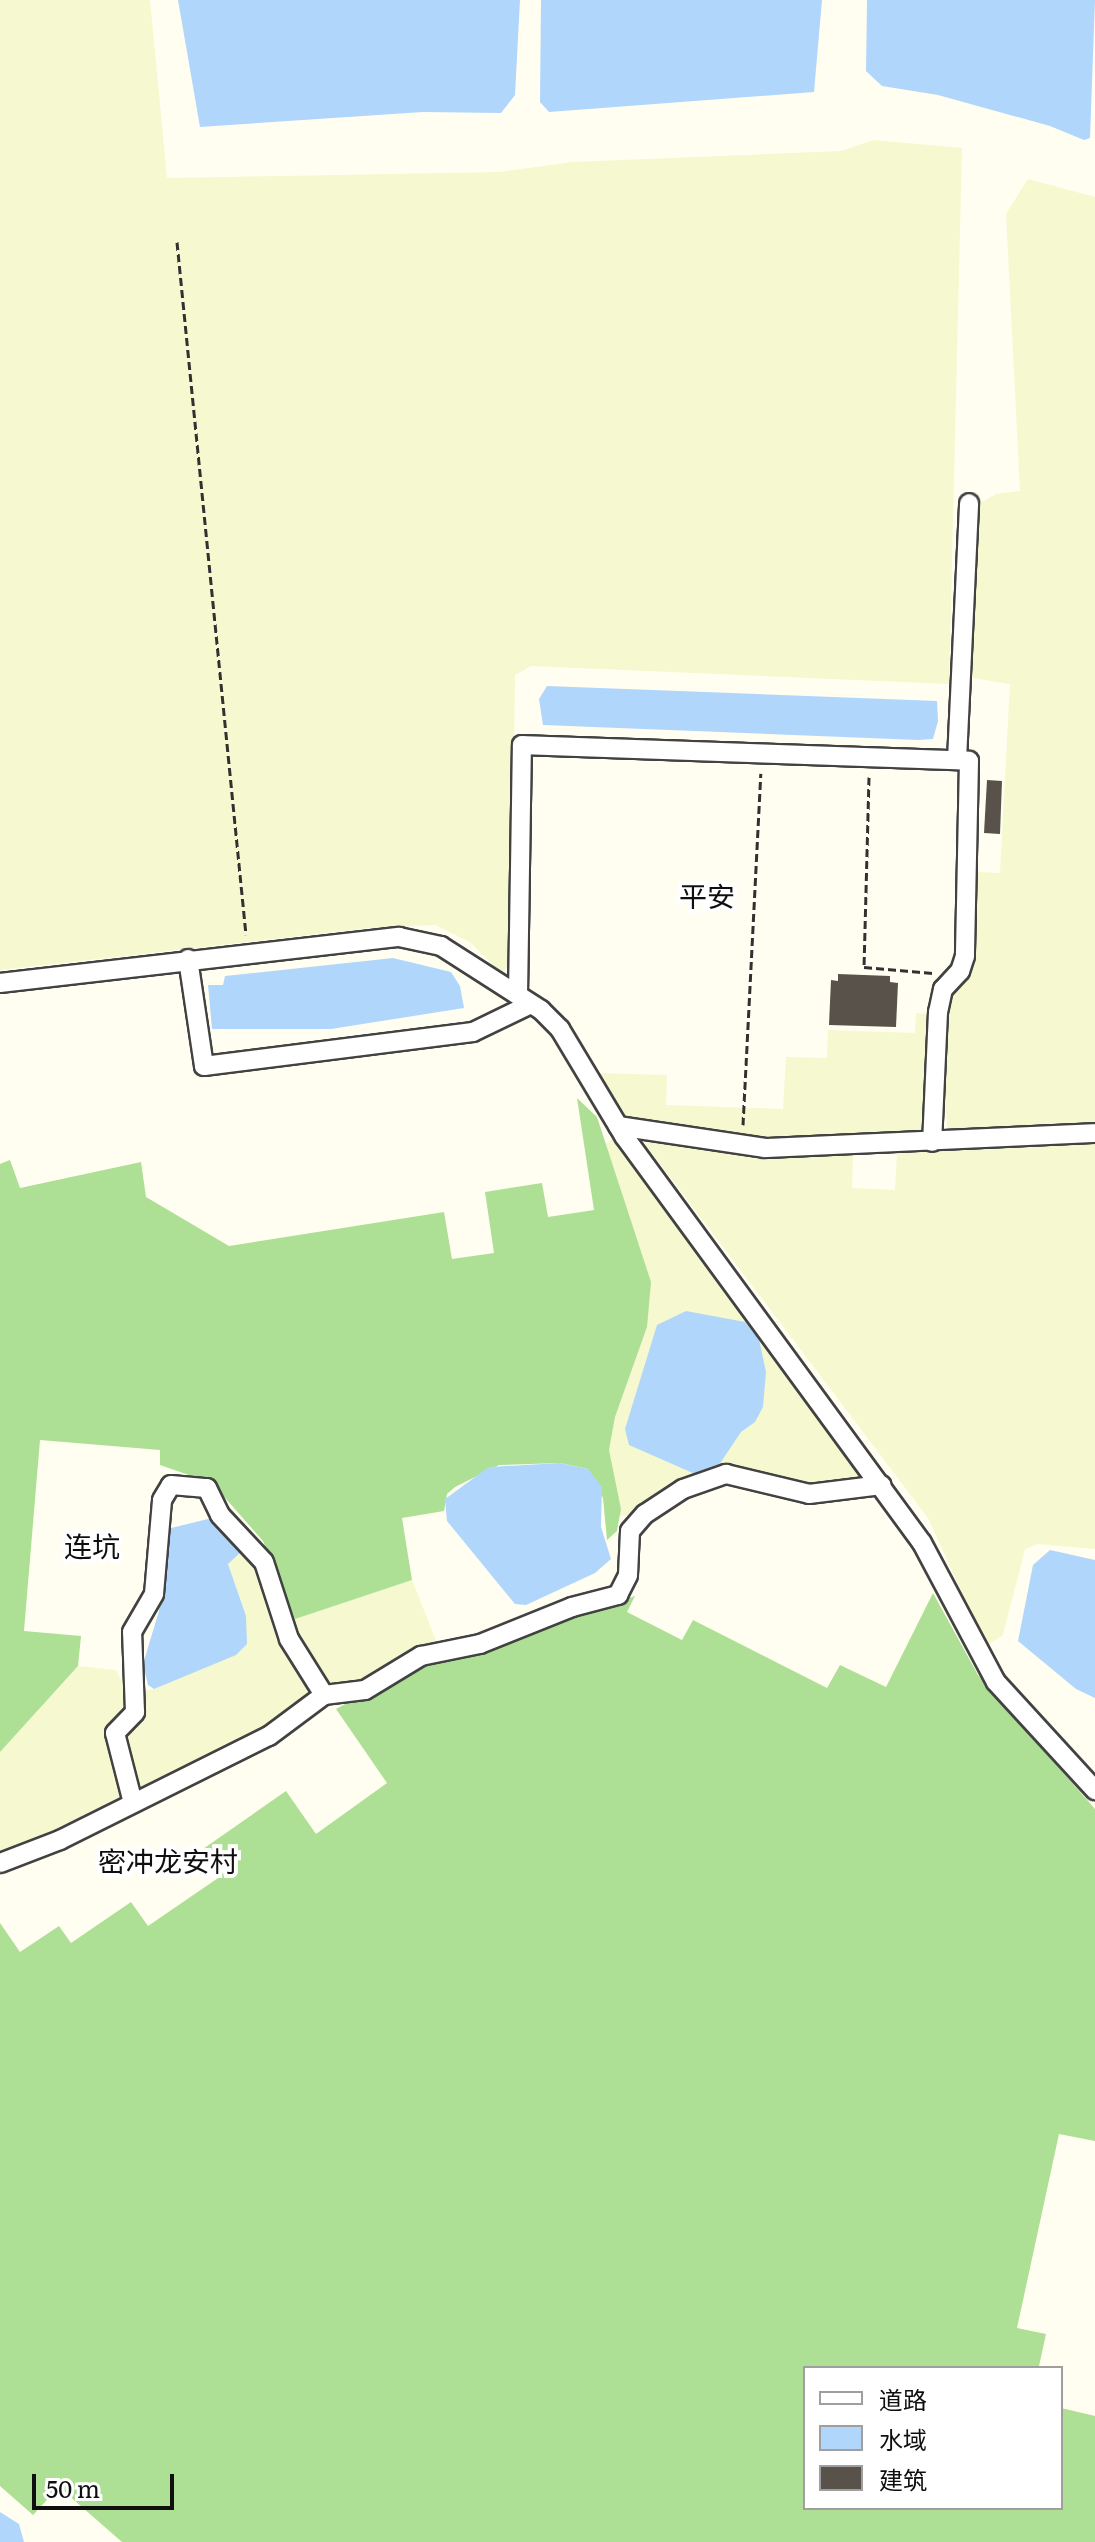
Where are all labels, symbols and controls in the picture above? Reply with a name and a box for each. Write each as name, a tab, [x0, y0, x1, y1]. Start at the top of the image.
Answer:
district label: 平安	[679, 878, 735, 912]
district label: 连坑	[64, 1528, 120, 1562]
district label: 密冲龙安村	[98, 1843, 238, 1877]
legend	[803, 2366, 1063, 2510]
text: 道路	[879, 2381, 927, 2416]
text: 水域	[879, 2421, 927, 2456]
scale bar	[36, 2458, 178, 2508]
text: 建筑	[879, 2461, 927, 2496]
text: 50 m	[46, 2470, 100, 2505]

